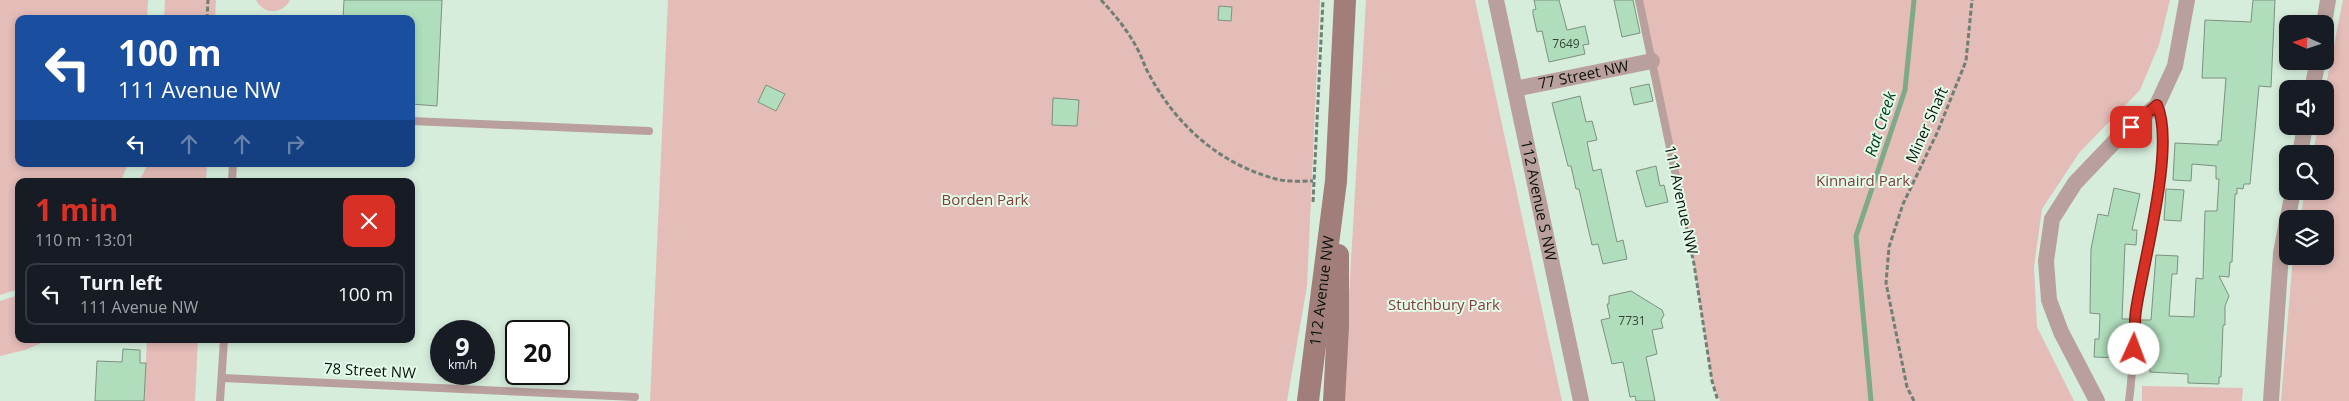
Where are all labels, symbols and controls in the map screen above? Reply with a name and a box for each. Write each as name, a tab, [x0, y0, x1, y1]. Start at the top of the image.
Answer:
north arrow	[2279, 15, 2334, 70]
map controls	[2279, 15, 2334, 265]
text: 100 m	[118, 29, 222, 76]
icon: left	[35, 35, 100, 100]
house number: 7649	[1552, 35, 1580, 52]
street label: 77 Street NW	[1536, 55, 1631, 93]
text: 111 Avenue NW	[118, 74, 281, 104]
button: sound	[2279, 80, 2334, 135]
street label: Miner Shaft	[1900, 83, 1952, 166]
water label: Rat Creek	[1859, 88, 1901, 159]
pin	[2110, 106, 2152, 148]
icon: arrive	[2117, 113, 2145, 141]
icon: left	[122, 130, 150, 158]
icon: ahead	[175, 130, 203, 158]
icon: ahead	[228, 130, 256, 158]
icon: right	[281, 130, 309, 158]
street label: 112 Avenue S NW	[1517, 138, 1562, 263]
street label: 111 Avenue NW	[1661, 143, 1703, 256]
button: search	[2279, 145, 2334, 200]
park label: Kinnaird Park	[1816, 170, 1910, 190]
text: 1 min	[35, 189, 118, 230]
park label: Borden Park	[942, 189, 1029, 209]
button: close	[343, 195, 395, 247]
button: layers	[2279, 210, 2334, 265]
text: 110 m · 13:01	[35, 229, 135, 251]
street label: 112 Avenue NW	[1304, 234, 1338, 347]
text: Turn left	[80, 270, 162, 296]
icon: left	[37, 280, 65, 308]
text: 100 m	[338, 281, 393, 307]
park label: Stutchbury Park	[1388, 294, 1500, 314]
text: 111 Avenue NW	[80, 296, 198, 318]
house number: 7731	[1618, 312, 1646, 329]
speed limit sign: 20	[505, 320, 570, 385]
position arrow	[2107, 322, 2159, 374]
text: 9	[455, 329, 470, 363]
text: km/h	[448, 356, 477, 373]
street label: 78 Street NW	[324, 358, 417, 382]

